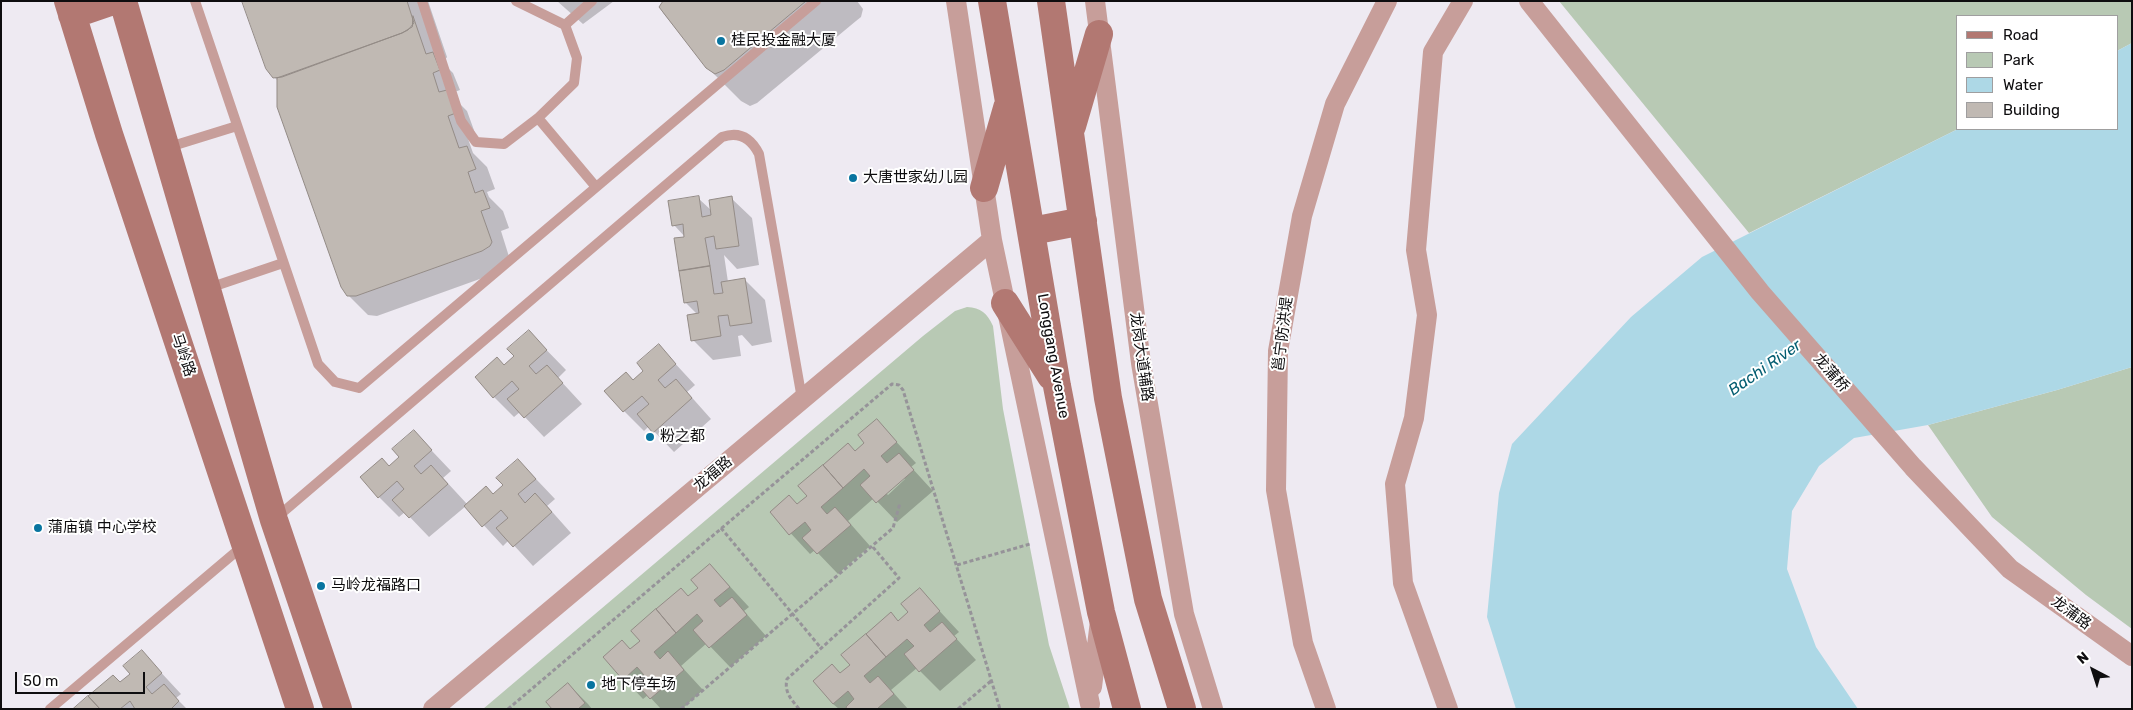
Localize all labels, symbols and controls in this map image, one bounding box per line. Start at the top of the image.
legend [1956,15,2118,130]
text: Road [2003,26,2039,44]
place label: 桂民投金融大厦 [731,32,836,50]
marker: 桂民投金融大厦 [715,35,727,47]
text: Park [2003,51,2034,69]
text: Water [2003,76,2043,94]
text: Building [2003,101,2060,119]
place label: 大唐世家幼儿园 [863,169,968,187]
marker: 大唐世家幼儿园 [847,172,859,184]
street label: Longgang Avenue [1033,292,1073,420]
street label: 邕宁防洪堤 [1269,296,1297,372]
street label: 龙岗大道辅路 [1126,311,1156,403]
street label: 马岭路 [167,331,199,379]
water label: Bachi River [1725,336,1805,400]
street label: 龙蒲桥 [1809,350,1853,396]
place label: 粉之都 [660,428,705,446]
marker: 粉之都 [644,431,656,443]
street label: 龙福路 [690,453,736,495]
place label: 蒲庙镇 中心学校 [48,519,157,537]
marker: 蒲庙镇 中心学校 [32,522,44,534]
place label: 马岭龙福路口 [331,577,421,595]
marker: 马岭龙福路口 [315,580,327,592]
street label: 龙蒲路 [2048,592,2094,634]
north arrow [2068,645,2118,695]
text: N [2074,648,2092,668]
scale bar [18,662,148,694]
text: 50 m [23,672,58,690]
place label: 地下停车场 [601,676,676,694]
marker: 地下停车场 [585,679,597,691]

